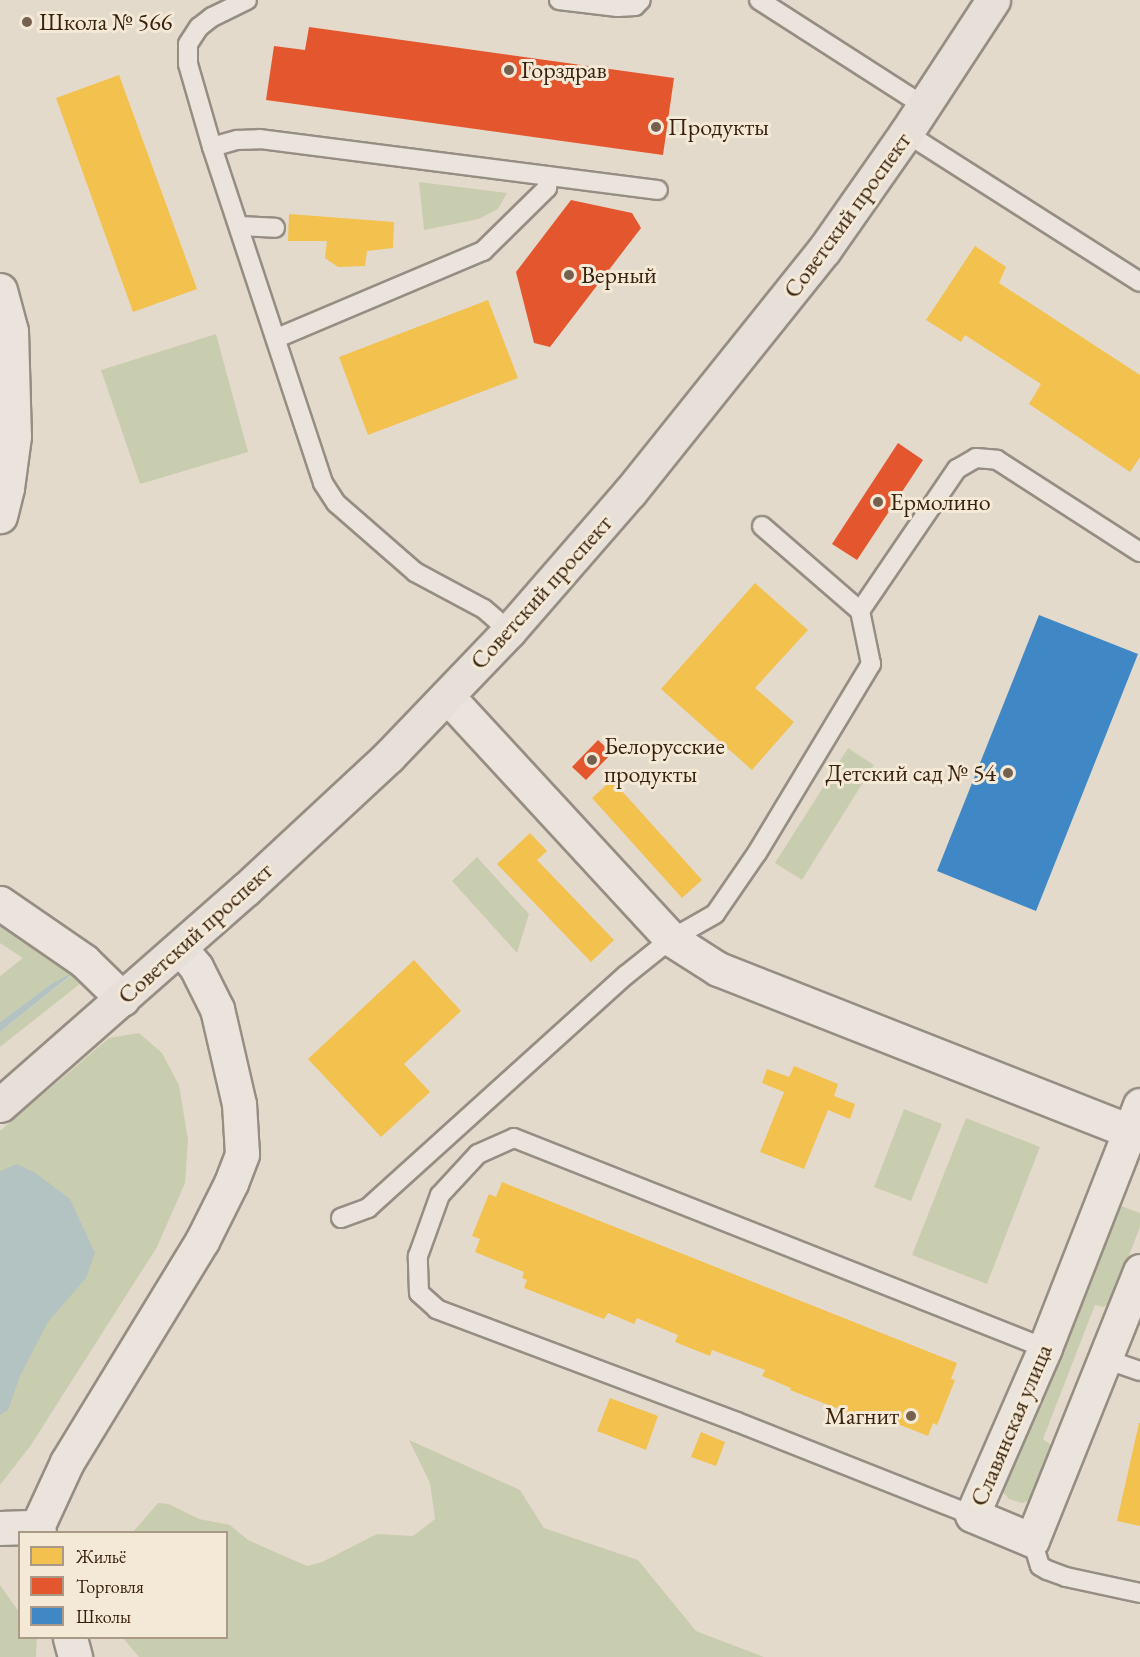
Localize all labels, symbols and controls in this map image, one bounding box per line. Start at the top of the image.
place label: Школа № 566 [39,8,172,36]
marker: Школа № 566 [20,15,34,29]
place label: Горздрав [521,56,607,84]
marker: Горздрав [502,63,516,77]
place label: Продукты [668,113,769,141]
marker: Продукты [649,120,663,134]
street label: Советский проспект [777,126,917,304]
place label: Верный [581,261,657,289]
marker: Верный [562,268,576,282]
place label: Ермолино [890,488,991,516]
marker: Ермолино [871,495,885,509]
street label: Советский проспект [464,509,618,675]
place label: Белорусские продукты [604,732,725,788]
marker: Белорусские продукты [585,753,599,767]
place label: Детский сад № 54 [826,759,996,787]
marker: Детский сад № 54 [1001,766,1015,780]
street label: Советский проспект [112,856,278,1010]
street label: Славянская улица [964,1340,1058,1510]
place label: Магнит [825,1402,899,1430]
marker: Магнит [904,1409,918,1423]
legend [18,1531,228,1639]
text: Жильё [76,1545,126,1568]
text: Торговля [76,1575,144,1598]
text: Школы [76,1605,131,1628]

